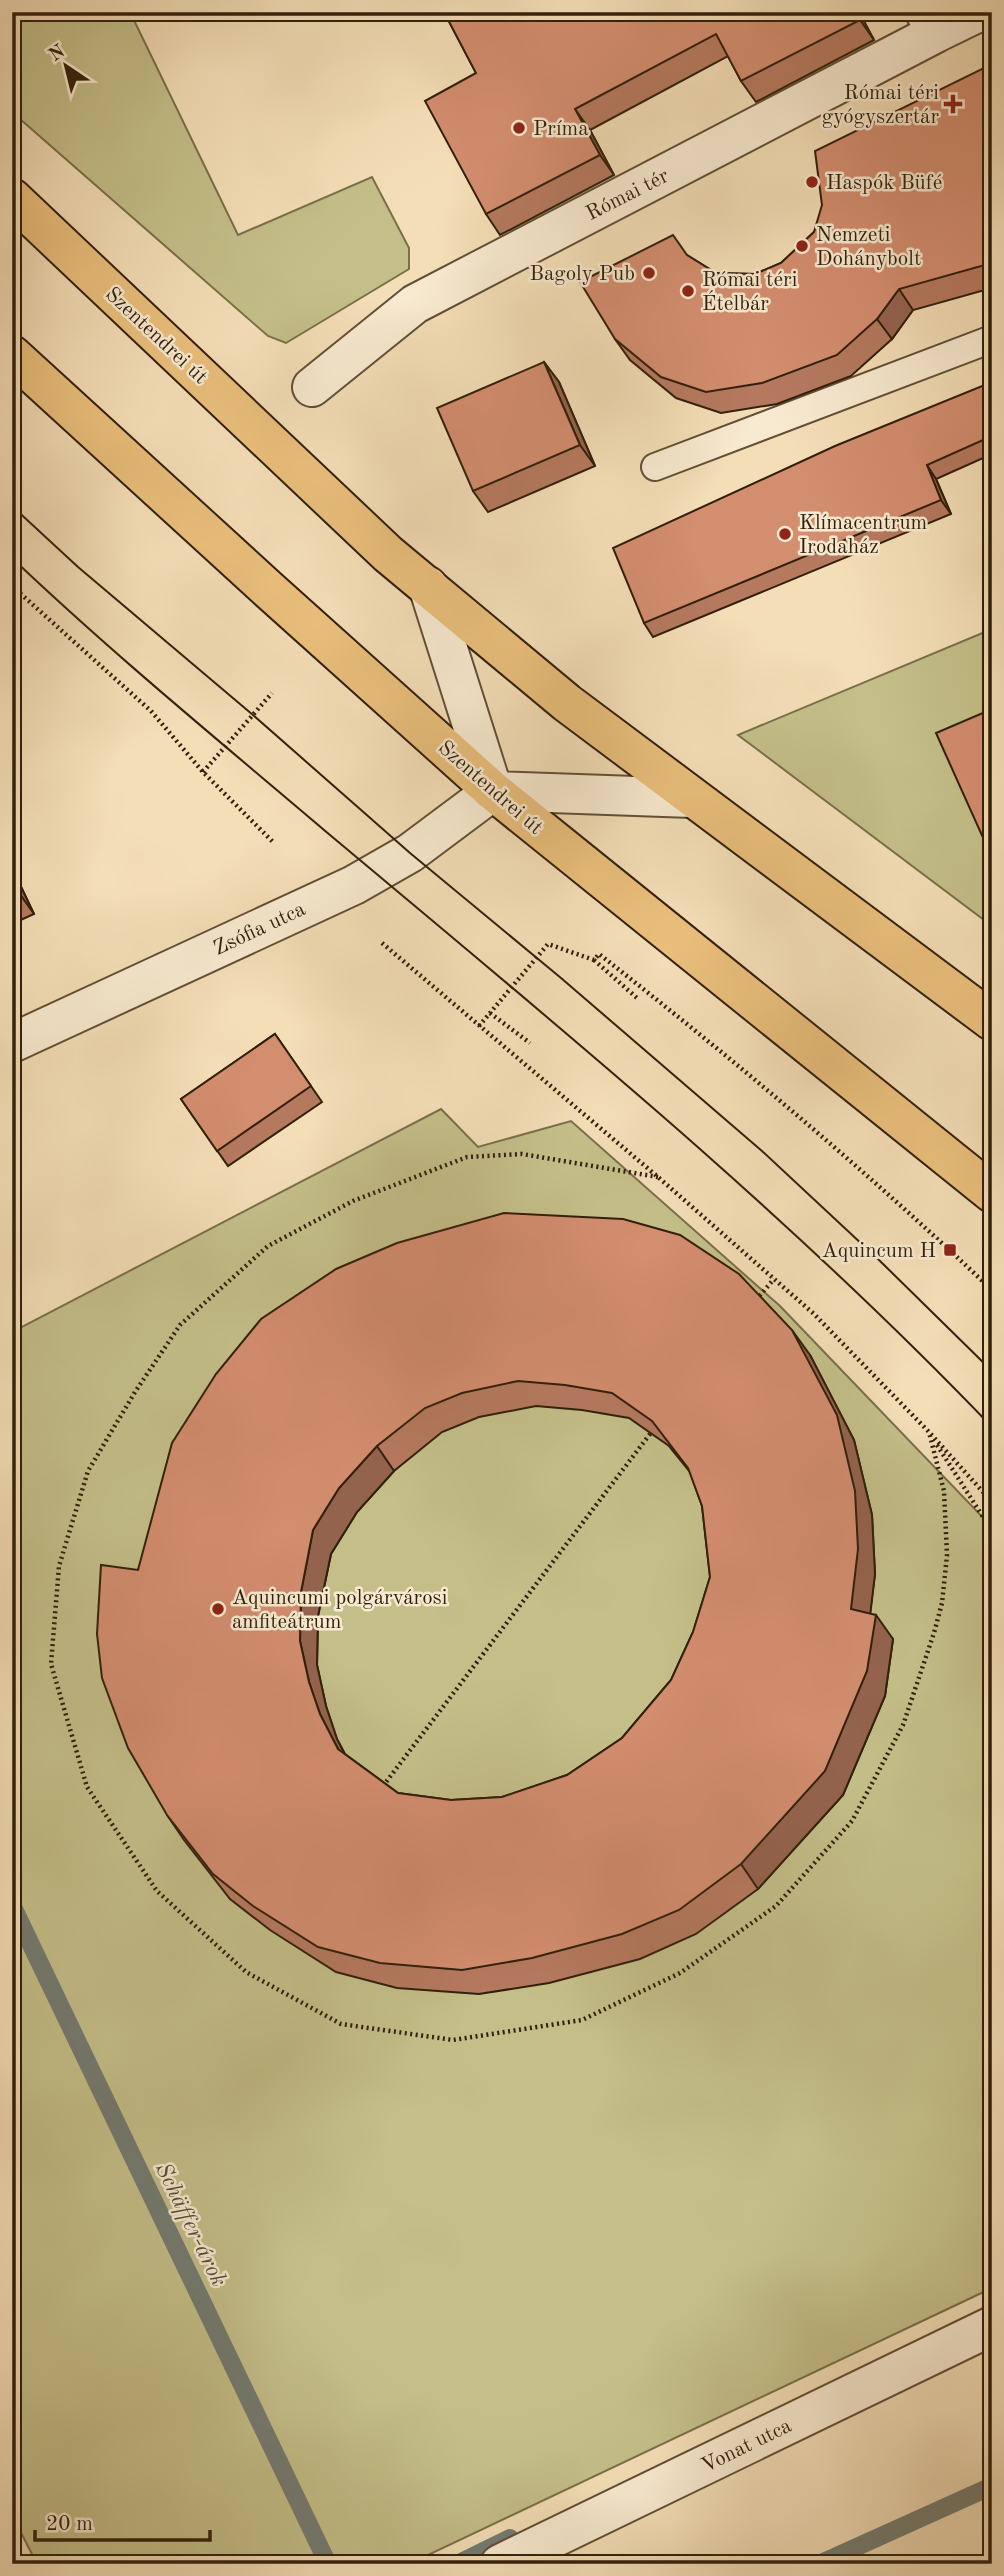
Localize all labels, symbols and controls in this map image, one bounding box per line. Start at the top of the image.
north arrow [32,32,102,102]
text: N [46,42,69,66]
place label: Római téri gyógyszertár [822,83,939,128]
marker: Római téri gyógyszertár [945,96,961,112]
place label: Príma [533,119,589,140]
marker: Príma [511,120,527,136]
street label: Római tér [583,165,673,225]
place label: Haspók Büfé [826,173,942,194]
marker: Haspók Büfé [804,174,820,190]
place label: Nemzeti Dohánybolt [816,225,921,270]
marker: Nemzeti Dohánybolt [794,238,810,254]
place label: Bagoly Pub [529,264,635,285]
marker: Bagoly Pub [641,265,657,281]
place label: Római téri Ételbár [702,270,797,315]
marker: Római téri Ételbár [680,283,696,299]
street label: Szentendrei út [101,284,211,388]
place label: Klímacentrum Irodaház [799,513,927,558]
marker: Klímacentrum Irodaház [777,526,793,542]
street label: Szentendrei út [434,737,546,839]
street label: Zsófia utca [210,899,309,960]
place label: Aquincum H [822,1241,936,1262]
marker: Aquincum H [942,1242,958,1258]
place label: Aquincumi polgárvárosi amfiteátrum [232,1588,447,1633]
marker: Aquincumi polgárvárosi amfiteátrum [210,1601,226,1617]
water label: Schäffer-árok [150,2159,231,2291]
street label: Vonat utca [698,2416,795,2477]
scale bar [35,2499,210,2543]
text: 20 m [46,2514,93,2535]

